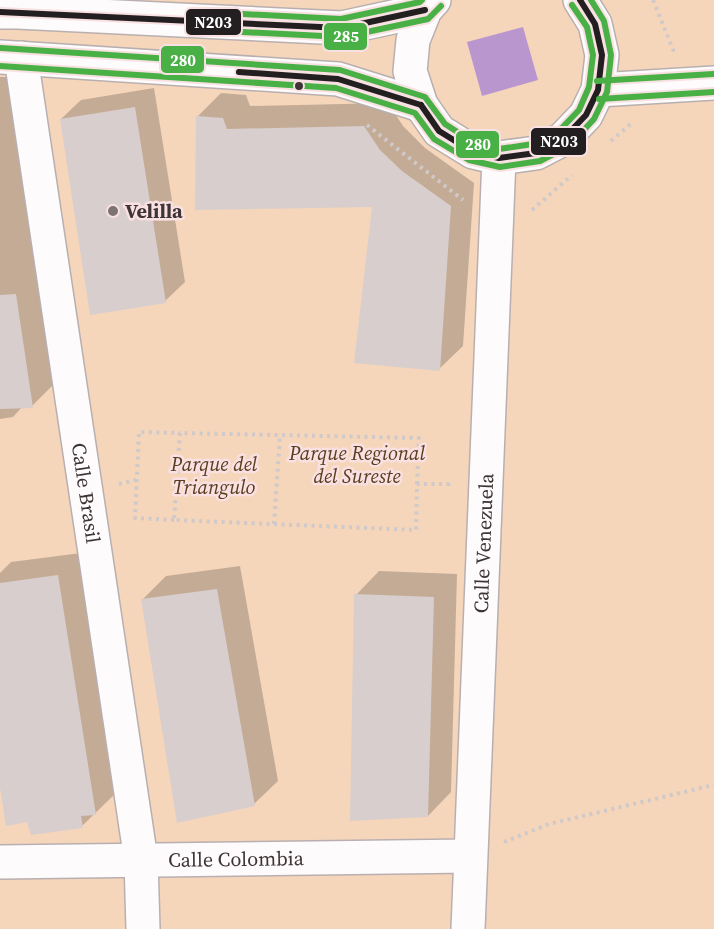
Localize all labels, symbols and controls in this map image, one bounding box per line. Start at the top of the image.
line badge: N203 [185,8,242,36]
text: N203 [194,11,232,33]
line badge: 285 [323,22,368,51]
text: 285 [333,25,359,47]
line badge: 280 [160,45,205,74]
text: 280 [170,49,196,71]
unlabelled marker [293,80,305,92]
line badge: N203 [530,127,587,156]
line badge: 280 [455,130,500,159]
text: N203 [540,130,578,152]
text: 280 [465,133,491,155]
place label: Velilla [125,197,183,225]
marker: Velilla [106,204,120,218]
park label: Parque Regional del Sureste [288,439,425,490]
street label: Calle Brasil [65,441,107,545]
park label: Parque del Triangulo [170,450,258,501]
street label: Calle Venezuela [467,472,500,614]
street label: Calle Colombia [168,844,305,874]

